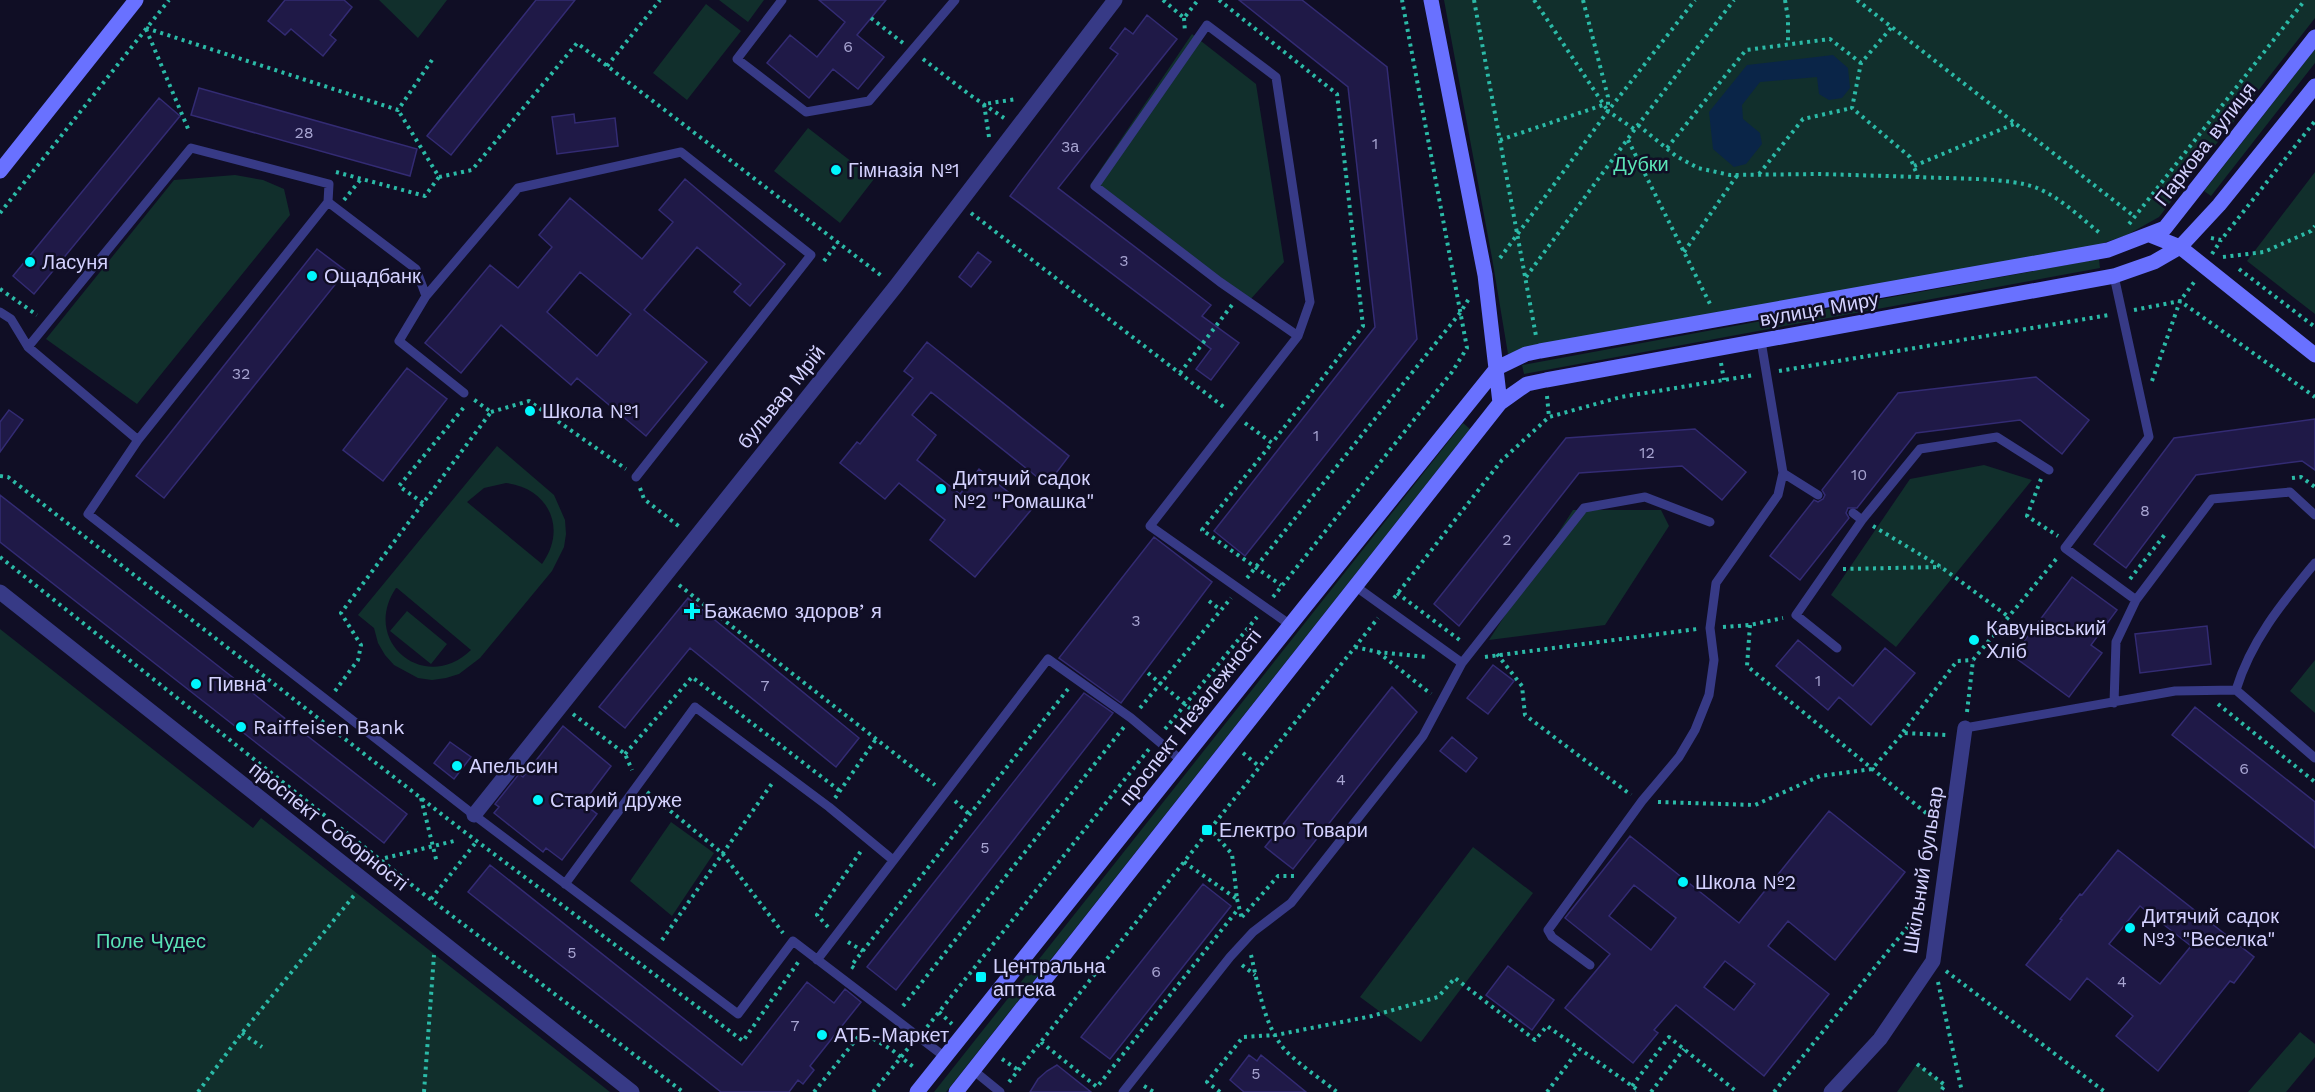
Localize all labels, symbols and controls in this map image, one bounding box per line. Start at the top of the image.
house number: 6 [843,37,853,56]
street label: Паркова вулиця [2149,78,2261,210]
house number: 28 [294,123,314,142]
house number: 1 [1372,134,1378,153]
house number: 3а [1061,137,1079,156]
park label: Дубки [1613,152,1669,176]
place label: Гімназія №1 [848,158,960,182]
marker: Гімназія №1 [829,163,843,177]
place label: Ласуня [42,250,108,274]
house number: 3 [1119,251,1129,270]
marker: Ласуня [23,255,37,269]
place label: Ощадбанк [324,264,421,288]
marker: Ощадбанк [305,269,319,283]
street label: вулиця Миру [1758,287,1880,331]
street label: бульвар Мрій [732,341,830,453]
house number: 32 [232,364,250,383]
place label: Школа №1 [542,399,639,423]
marker: Школа №1 [523,404,537,418]
house number: 1 [1313,426,1319,445]
house number: 12 [1639,443,1655,462]
house number: 10 [1851,465,1867,484]
place label: Дитячий садок №2 "Ромашка" [953,466,1094,513]
marker: Дитячий садок №2 "Ромашка" [934,482,948,496]
house number: 8 [2140,501,2150,520]
house number: 2 [1502,530,1512,549]
place label: Бажаємо здоровʼя [704,599,882,623]
marker: Бажаємо здоровʼя [685,604,699,618]
house number: 3 [1131,611,1141,630]
place label: Кавунівський Хліб [1986,616,2106,663]
street label: проспект Незалежності [1114,624,1266,810]
marker: Кавунівський Хліб [1967,633,1981,647]
house number: 1 [1815,671,1821,690]
place label: Пивна [208,672,267,696]
house number: 7 [761,676,770,695]
marker: Пивна [189,677,203,691]
place label: Raiffeisen Bank [253,715,405,739]
marker: Raiffeisen Bank [234,720,248,734]
place label: Апельсин [469,754,558,778]
street label: проспект Соборності [245,757,413,895]
marker: Апельсин [450,759,464,773]
house number: 6 [2239,759,2249,778]
house number: 4 [1336,770,1346,789]
street label: Шкільний бульвар [1898,785,1948,955]
place label: Старий друже [550,788,682,812]
marker: Старий друже [531,793,545,807]
place label: Електро Товари [1219,818,1368,842]
marker: Електро Товари [1200,823,1214,837]
house number: 5 [980,838,990,857]
place label: Школа №2 [1695,870,1796,894]
marker: Школа №2 [1676,875,1690,889]
place label: Дитячий садок №3 "Веселка" [2142,904,2279,951]
marker: Дитячий садок №3 "Веселка" [2123,921,2137,935]
park label: Поле Чудес [96,929,206,953]
house number: 5 [567,943,577,962]
place label: Центральна аптека [993,954,1107,1001]
house number: 6 [1151,962,1161,981]
marker: Центральна аптека [974,970,988,984]
house number: 4 [2117,972,2127,991]
house number: 7 [791,1016,800,1035]
place label: АТБ-Маркет [834,1023,949,1047]
marker: АТБ-Маркет [815,1028,829,1042]
house number: 5 [1251,1064,1261,1083]

